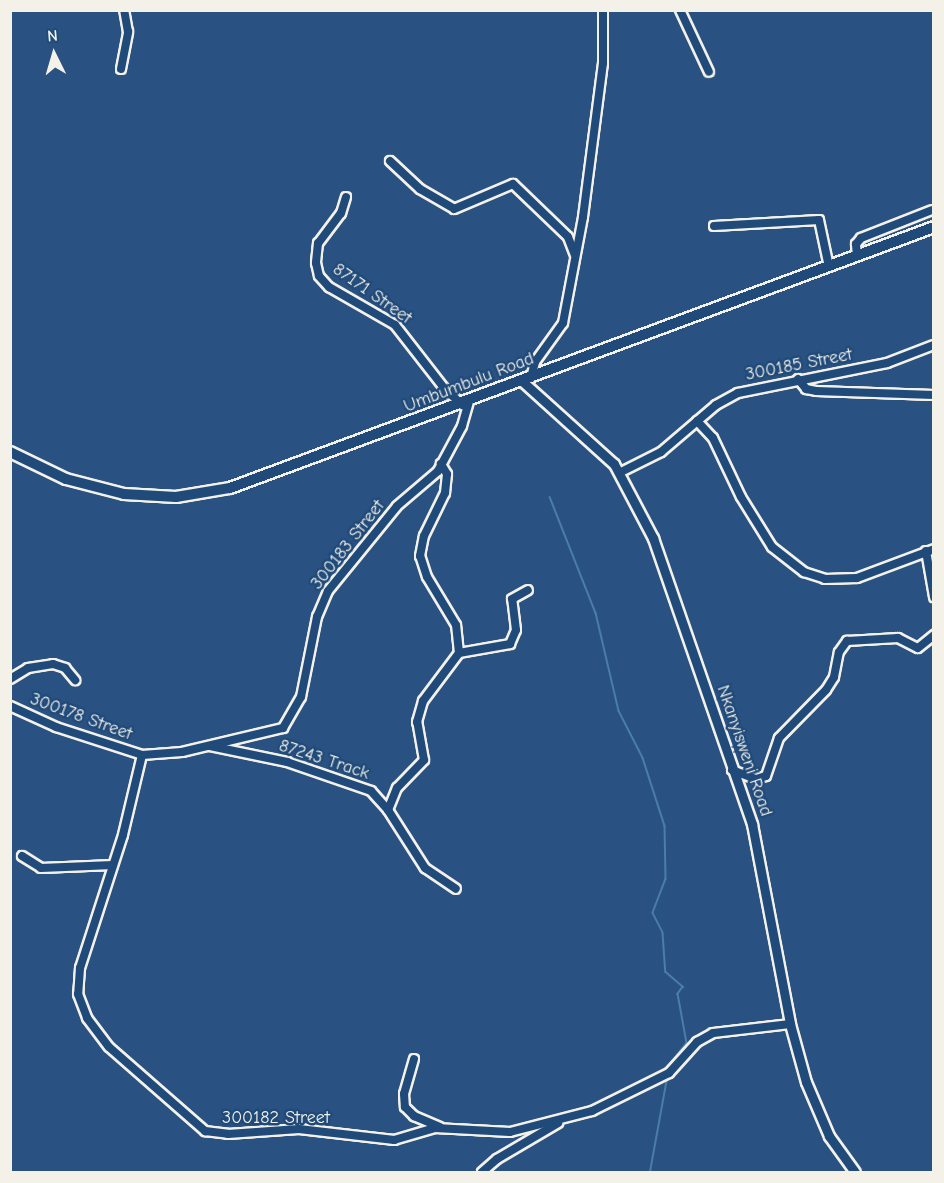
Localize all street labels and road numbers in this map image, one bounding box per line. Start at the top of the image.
street label: 87171 Street [328,259,416,329]
street label: 300185 Street [744,344,854,386]
street label: Umbumbulu Road [401,348,537,418]
street label: 300183 Street [306,496,390,594]
street label: Nkanyisweni Road [711,683,777,819]
street label: 300178 Street [27,689,135,745]
street label: 87243 Track [276,735,372,785]
street label: 300182 Street [222,1107,330,1129]

